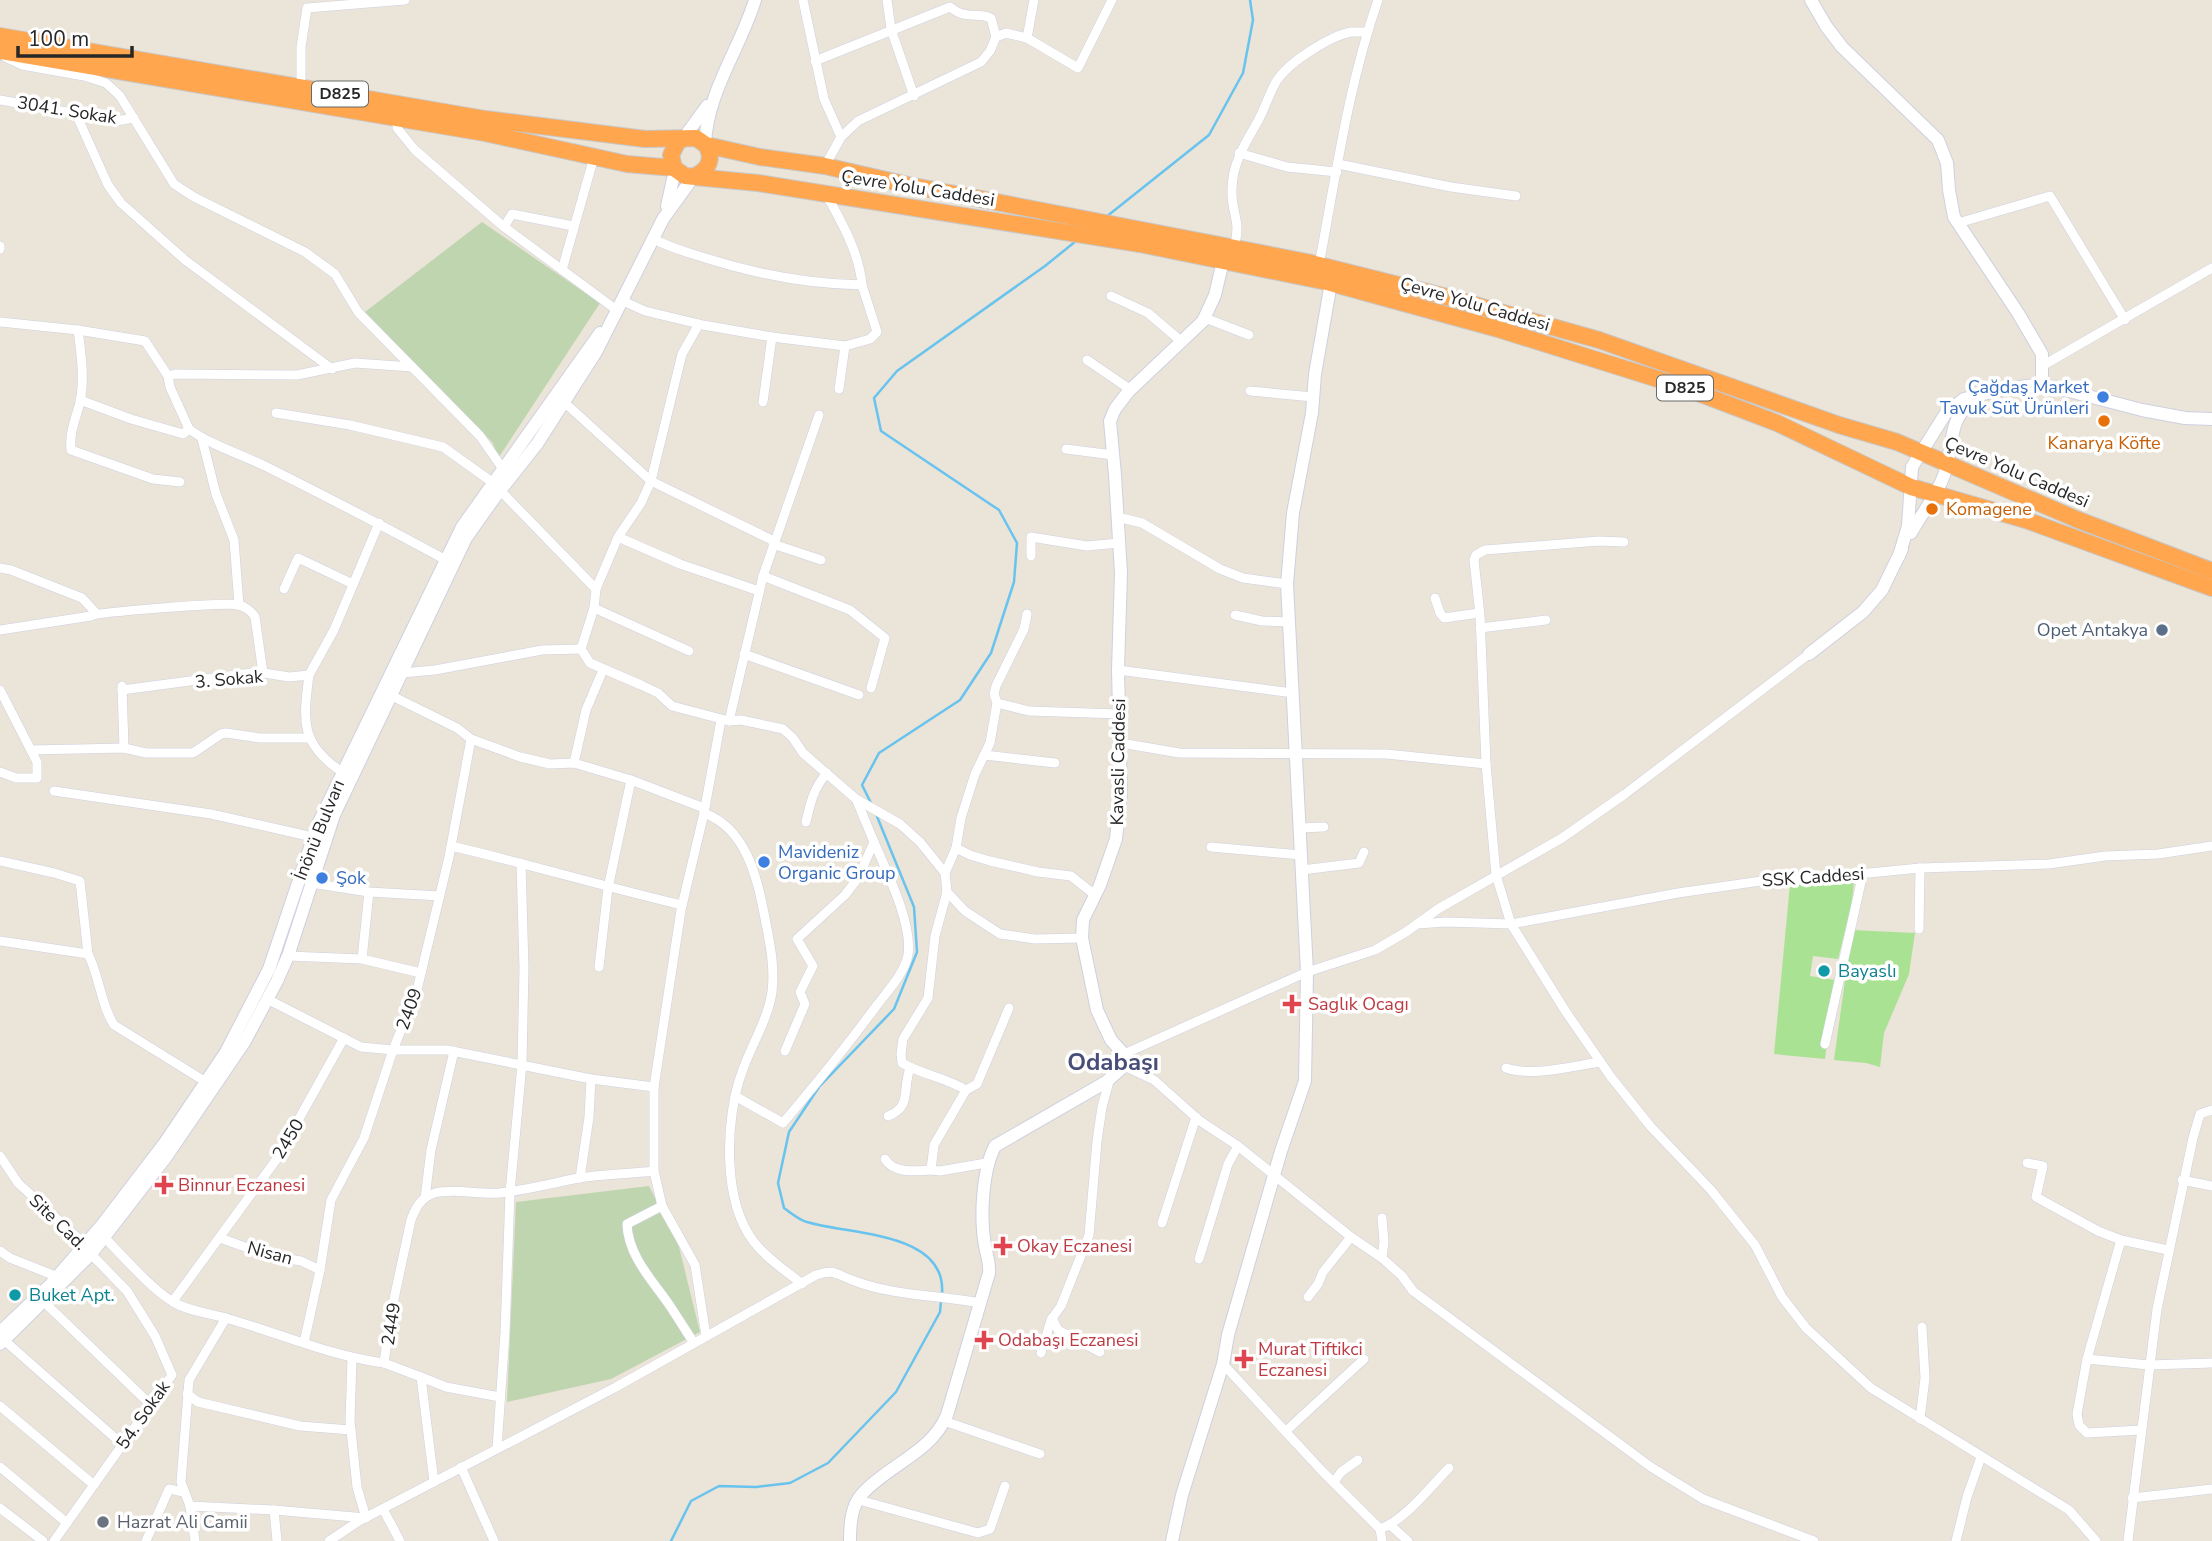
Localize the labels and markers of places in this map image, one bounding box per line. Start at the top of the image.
place label: Çağdaş Market Tavuk Süt Ürünleri [1940,375,2090,420]
marker: Çağdaş Market Tavuk Süt Ürünleri [2095,389,2111,405]
marker: Kanarya Köfte [2096,413,2112,429]
place label: Kanarya Köfte [2047,431,2161,455]
place label: Komagene [1946,497,2032,521]
marker: Komagene [1924,501,1940,517]
place label: Opet Antakya [2037,618,2148,642]
marker: Opet Antakya [2154,622,2170,638]
place label: Mavideniz Organic Group [778,840,896,885]
marker: Mavideniz Organic Group [756,854,772,870]
place label: Şok [336,866,367,890]
marker: Şok [314,870,330,886]
place label: Bayaslı [1838,959,1896,983]
marker: Bayaslı [1816,963,1832,979]
place label: Saglık Ocagı [1308,992,1409,1016]
marker: Saglık Ocagı [1282,994,1302,1014]
place label: Binnur Eczanesi [178,1173,305,1197]
marker: Binnur Eczanesi [156,1177,172,1193]
place label: Okay Eczanesi [1017,1234,1132,1258]
marker: Okay Eczanesi [995,1238,1011,1254]
place label: Buket Apt. [29,1283,115,1307]
marker: Buket Apt. [7,1287,23,1303]
place label: Odabaşı Eczanesi [998,1328,1139,1352]
marker: Odabaşı Eczanesi [976,1332,992,1348]
place label: Murat Tiftikci Eczanesi [1258,1337,1363,1382]
marker: Murat Tiftikci Eczanesi [1236,1351,1252,1367]
place label: Hazrat Ali Camii [117,1510,248,1534]
marker: Hazrat Ali Camii [95,1514,111,1530]

